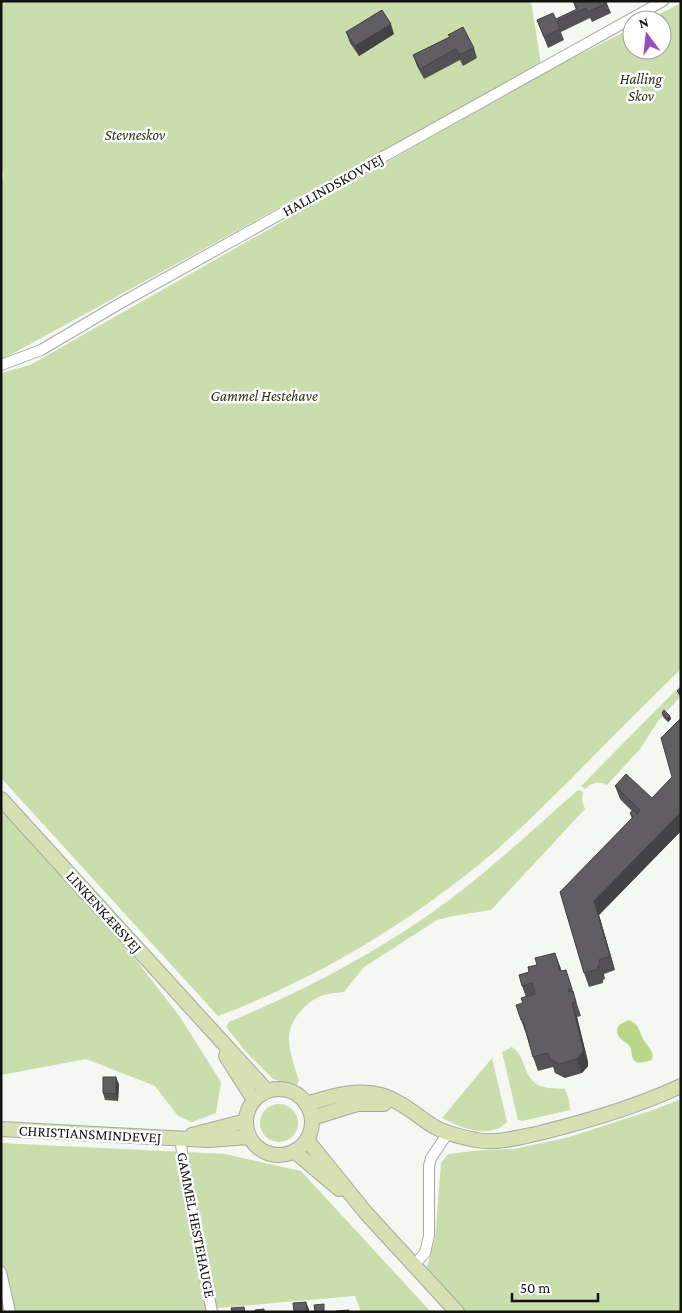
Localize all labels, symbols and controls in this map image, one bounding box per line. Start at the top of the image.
north arrow [622,10,672,60]
text: N [637,13,651,31]
park label: Halling Skov [620,71,663,104]
park label: Stevneskov [105,127,165,143]
street label: HALLINDSKOVVEJ [280,151,387,220]
park label: Gammel Hestehave [210,388,318,404]
street label: LINKENKÆRSVEJ [62,868,145,957]
street label: CHRISTIANSMINDEVEJ [18,1122,162,1147]
street label: GAMMEL HESTEHAUGE [174,1151,218,1299]
scale bar [512,1270,598,1302]
text: 50 m [520,1280,550,1296]

